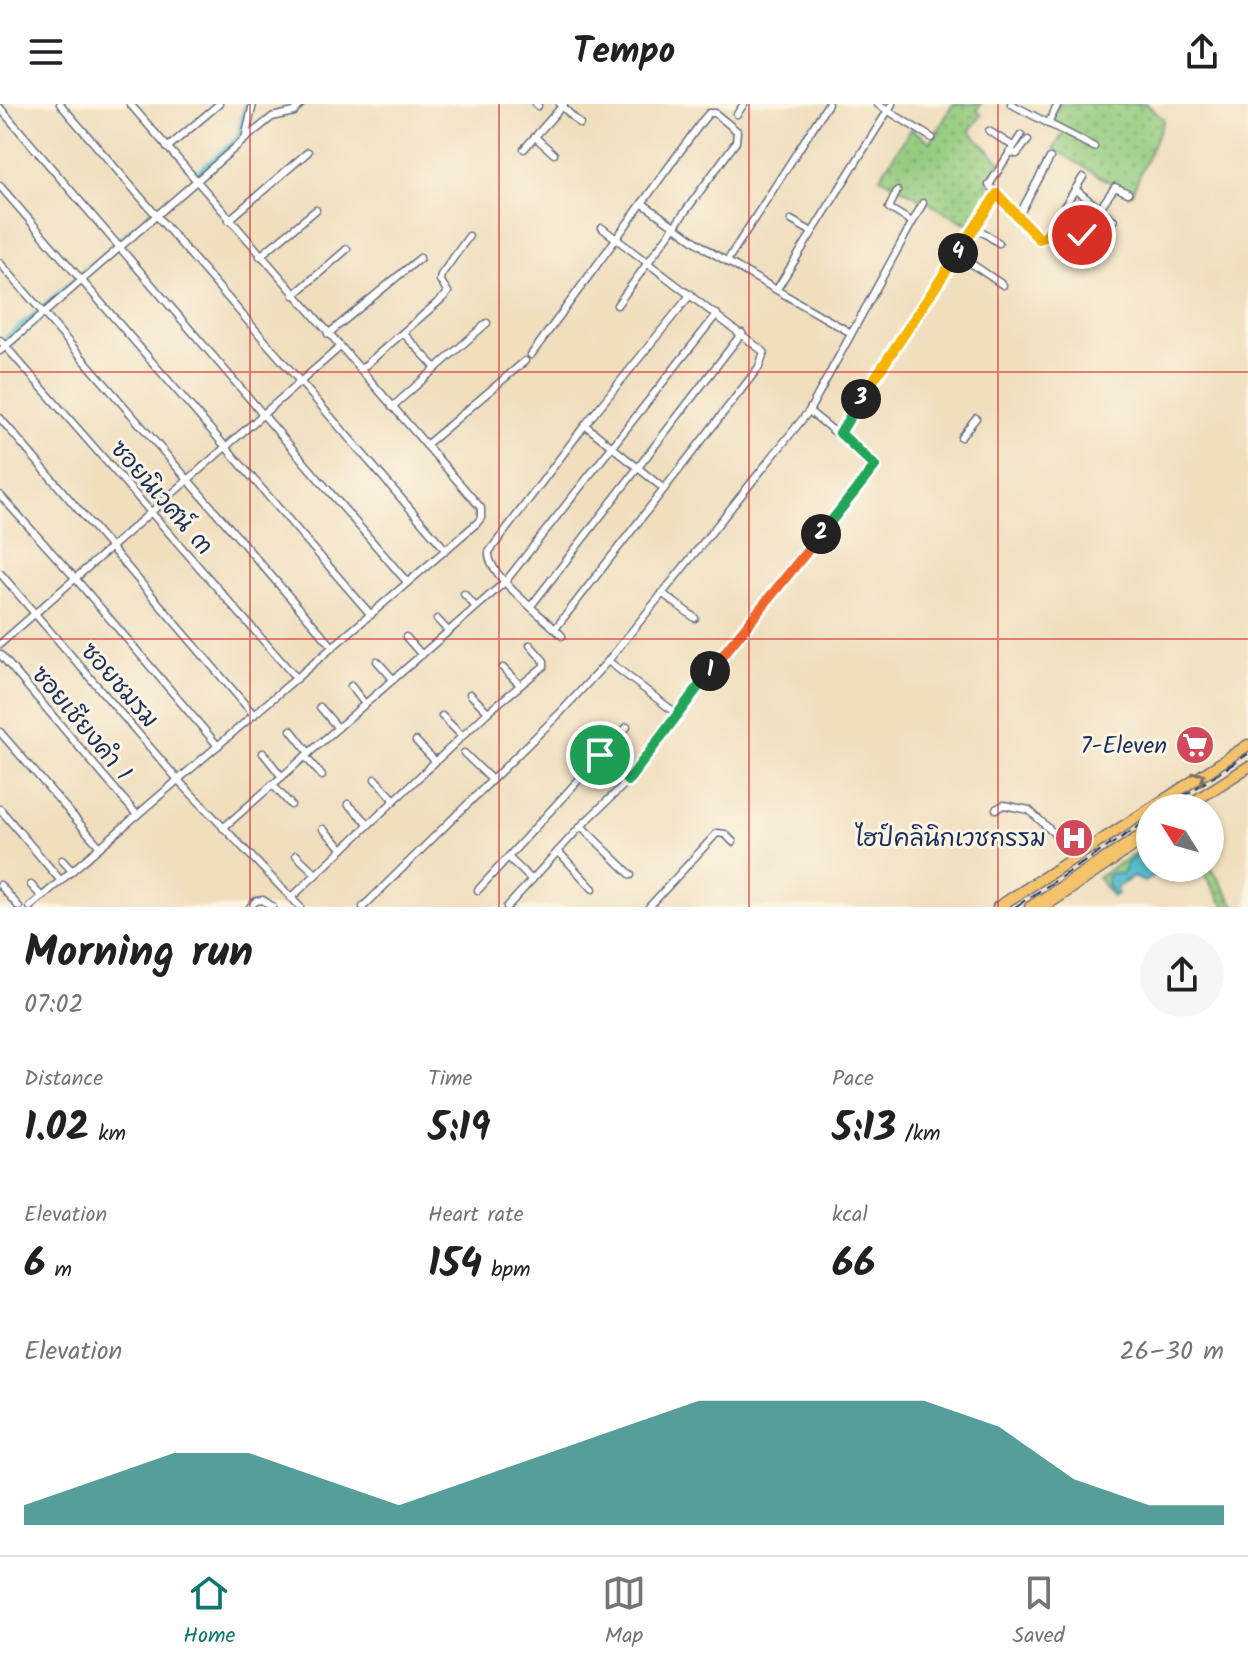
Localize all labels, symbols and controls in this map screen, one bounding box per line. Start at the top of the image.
text: Tempo [573,24,675,81]
icon: menu [24,30,68,74]
icon: share [1180,30,1224,74]
pin [1048,201,1116,269]
icon: check [1060,213,1104,257]
pin: 4 [938,233,978,273]
text: 4 [952,235,964,270]
pin: 3 [841,379,881,419]
text: 3 [855,381,867,416]
street label: ซอยนิเวศน์ ๓ [100,432,222,564]
pin: 2 [801,514,841,554]
text: 2 [815,516,827,551]
street label: ซอยชมรม [70,634,167,738]
pin: 1 [690,651,730,691]
text: 1 [707,653,713,688]
street label: ซอยเชียงคำ 1 [21,658,141,790]
pin [566,721,634,789]
supermarket icon: 7-Eleven [1174,724,1216,766]
place label: 7-Eleven [1080,727,1167,766]
icon: arrive [578,733,622,777]
one-way arrow [1191,771,1206,786]
north arrow [1136,794,1224,882]
map controls [1136,794,1224,882]
hospital icon: ไฮป์คลินิกเวชกรรม [1053,817,1095,859]
place label: ไฮป์คลินิกเวชกรรม [854,820,1046,859]
text: Morning run [24,919,253,989]
button: share [1140,933,1224,1017]
text: 07:02 [24,984,84,1026]
text: Distance [24,1062,103,1097]
text: Time [428,1062,472,1097]
text: Pace [832,1062,874,1097]
text: 1.02 [24,1097,89,1161]
text: 5:19 [428,1097,490,1161]
text: 5:13 [832,1097,896,1161]
text: km [89,1117,126,1152]
text: /km [896,1117,941,1152]
text: Elevation [24,1198,107,1233]
text: Heart rate [428,1198,524,1233]
text: kcal [832,1198,868,1233]
text: 6 [24,1233,46,1297]
text: 154 [428,1233,482,1297]
text: 66 [832,1233,875,1297]
text: m [46,1253,72,1288]
text: bpm [482,1253,531,1288]
text: Elevation [24,1331,122,1373]
text: 26–30 m [1120,1331,1224,1373]
tab: Home [183,1571,235,1654]
tab: Map [602,1571,646,1654]
tab: Saved [1013,1571,1065,1654]

